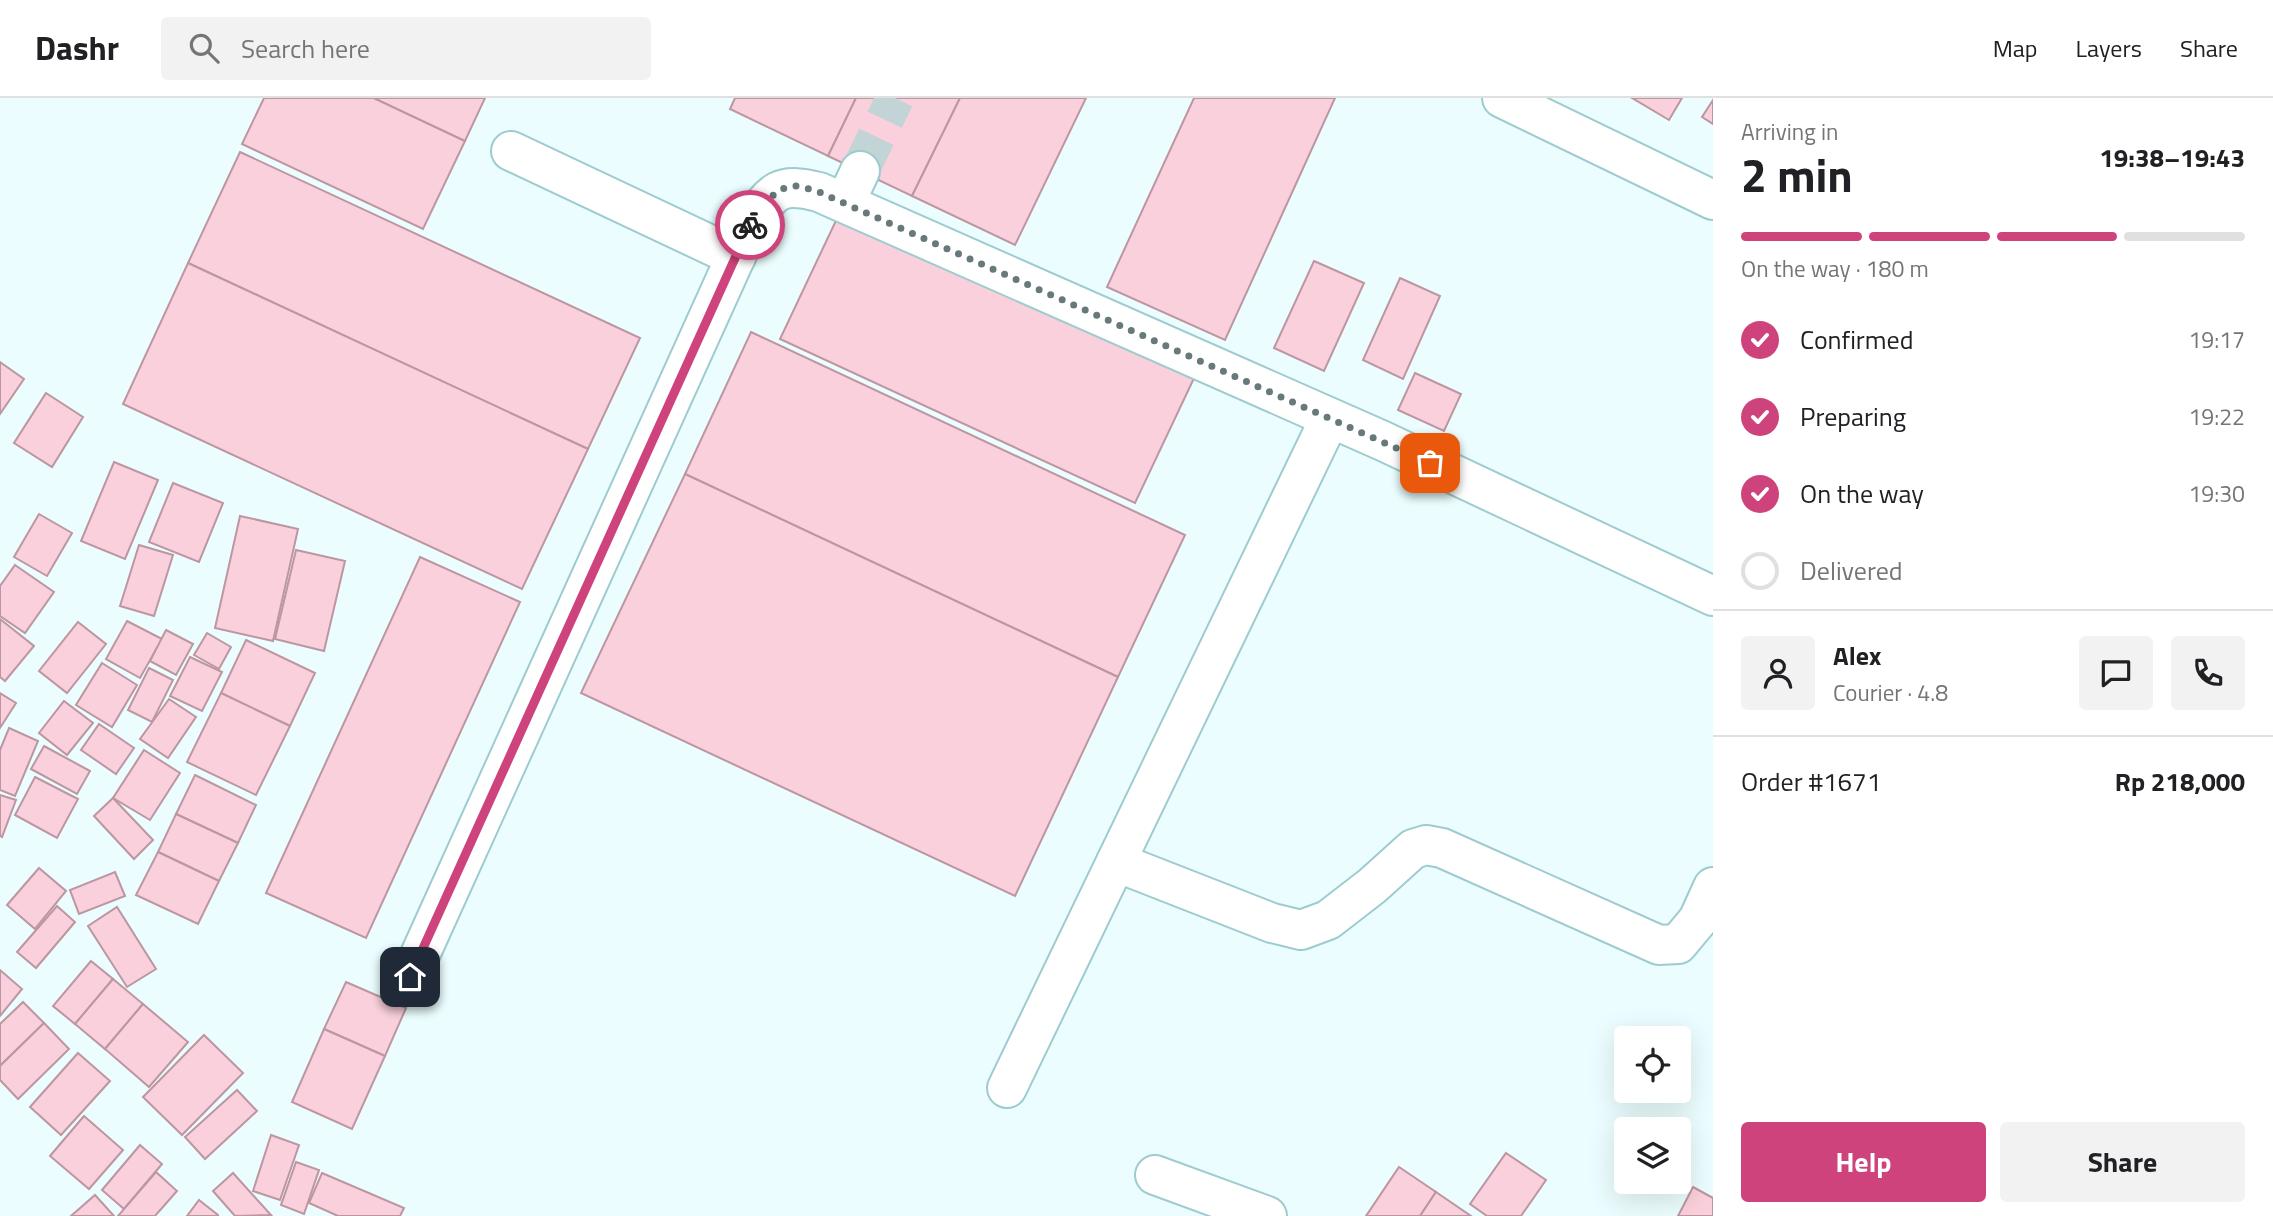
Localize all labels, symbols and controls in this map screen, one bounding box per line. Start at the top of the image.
search box [161,17,651,80]
text: Dashr [35,23,119,73]
icon: search [185,29,223,67]
text: Search here [241,29,370,68]
text: Map [1993,30,2038,66]
text: Layers [2076,30,2142,66]
text: Share [2180,30,2238,66]
text: Arriving in [1741,114,1838,149]
text: 19:38–19:43 [2099,138,2245,177]
text: 2 min [1741,140,1853,210]
courier [715,190,785,260]
icon: bike [731,206,769,244]
text: On the way · 180 m [1741,251,1929,286]
text: Confirmed [1800,320,1914,359]
icon: check [1741,321,1779,359]
text: 19:17 [2188,322,2245,357]
text: Preparing [1800,397,1906,436]
icon: check [1741,398,1779,436]
text: 19:22 [2188,399,2245,434]
pin [1400,433,1460,493]
icon: bag [1411,444,1449,482]
text: On the way [1800,474,1924,513]
icon: check [1741,475,1779,513]
text: 19:30 [2188,476,2245,511]
text: Delivered [1800,551,1903,590]
button: person [1741,636,1815,710]
text: Alex [1833,636,1881,675]
button: chat [2079,636,2153,710]
button: phone [2171,636,2245,710]
text: Courier · 4.8 [1833,675,1948,710]
text: Order #1671 [1741,762,1881,801]
text: Rp 218,000 [2115,762,2245,801]
pin [380,947,440,1007]
icon: home [391,958,429,996]
map controls [1614,1026,1691,1194]
button: locate [1614,1026,1691,1103]
button: layers [1614,1117,1691,1194]
button: Help [1741,1122,1986,1202]
button: Share [2000,1122,2245,1202]

